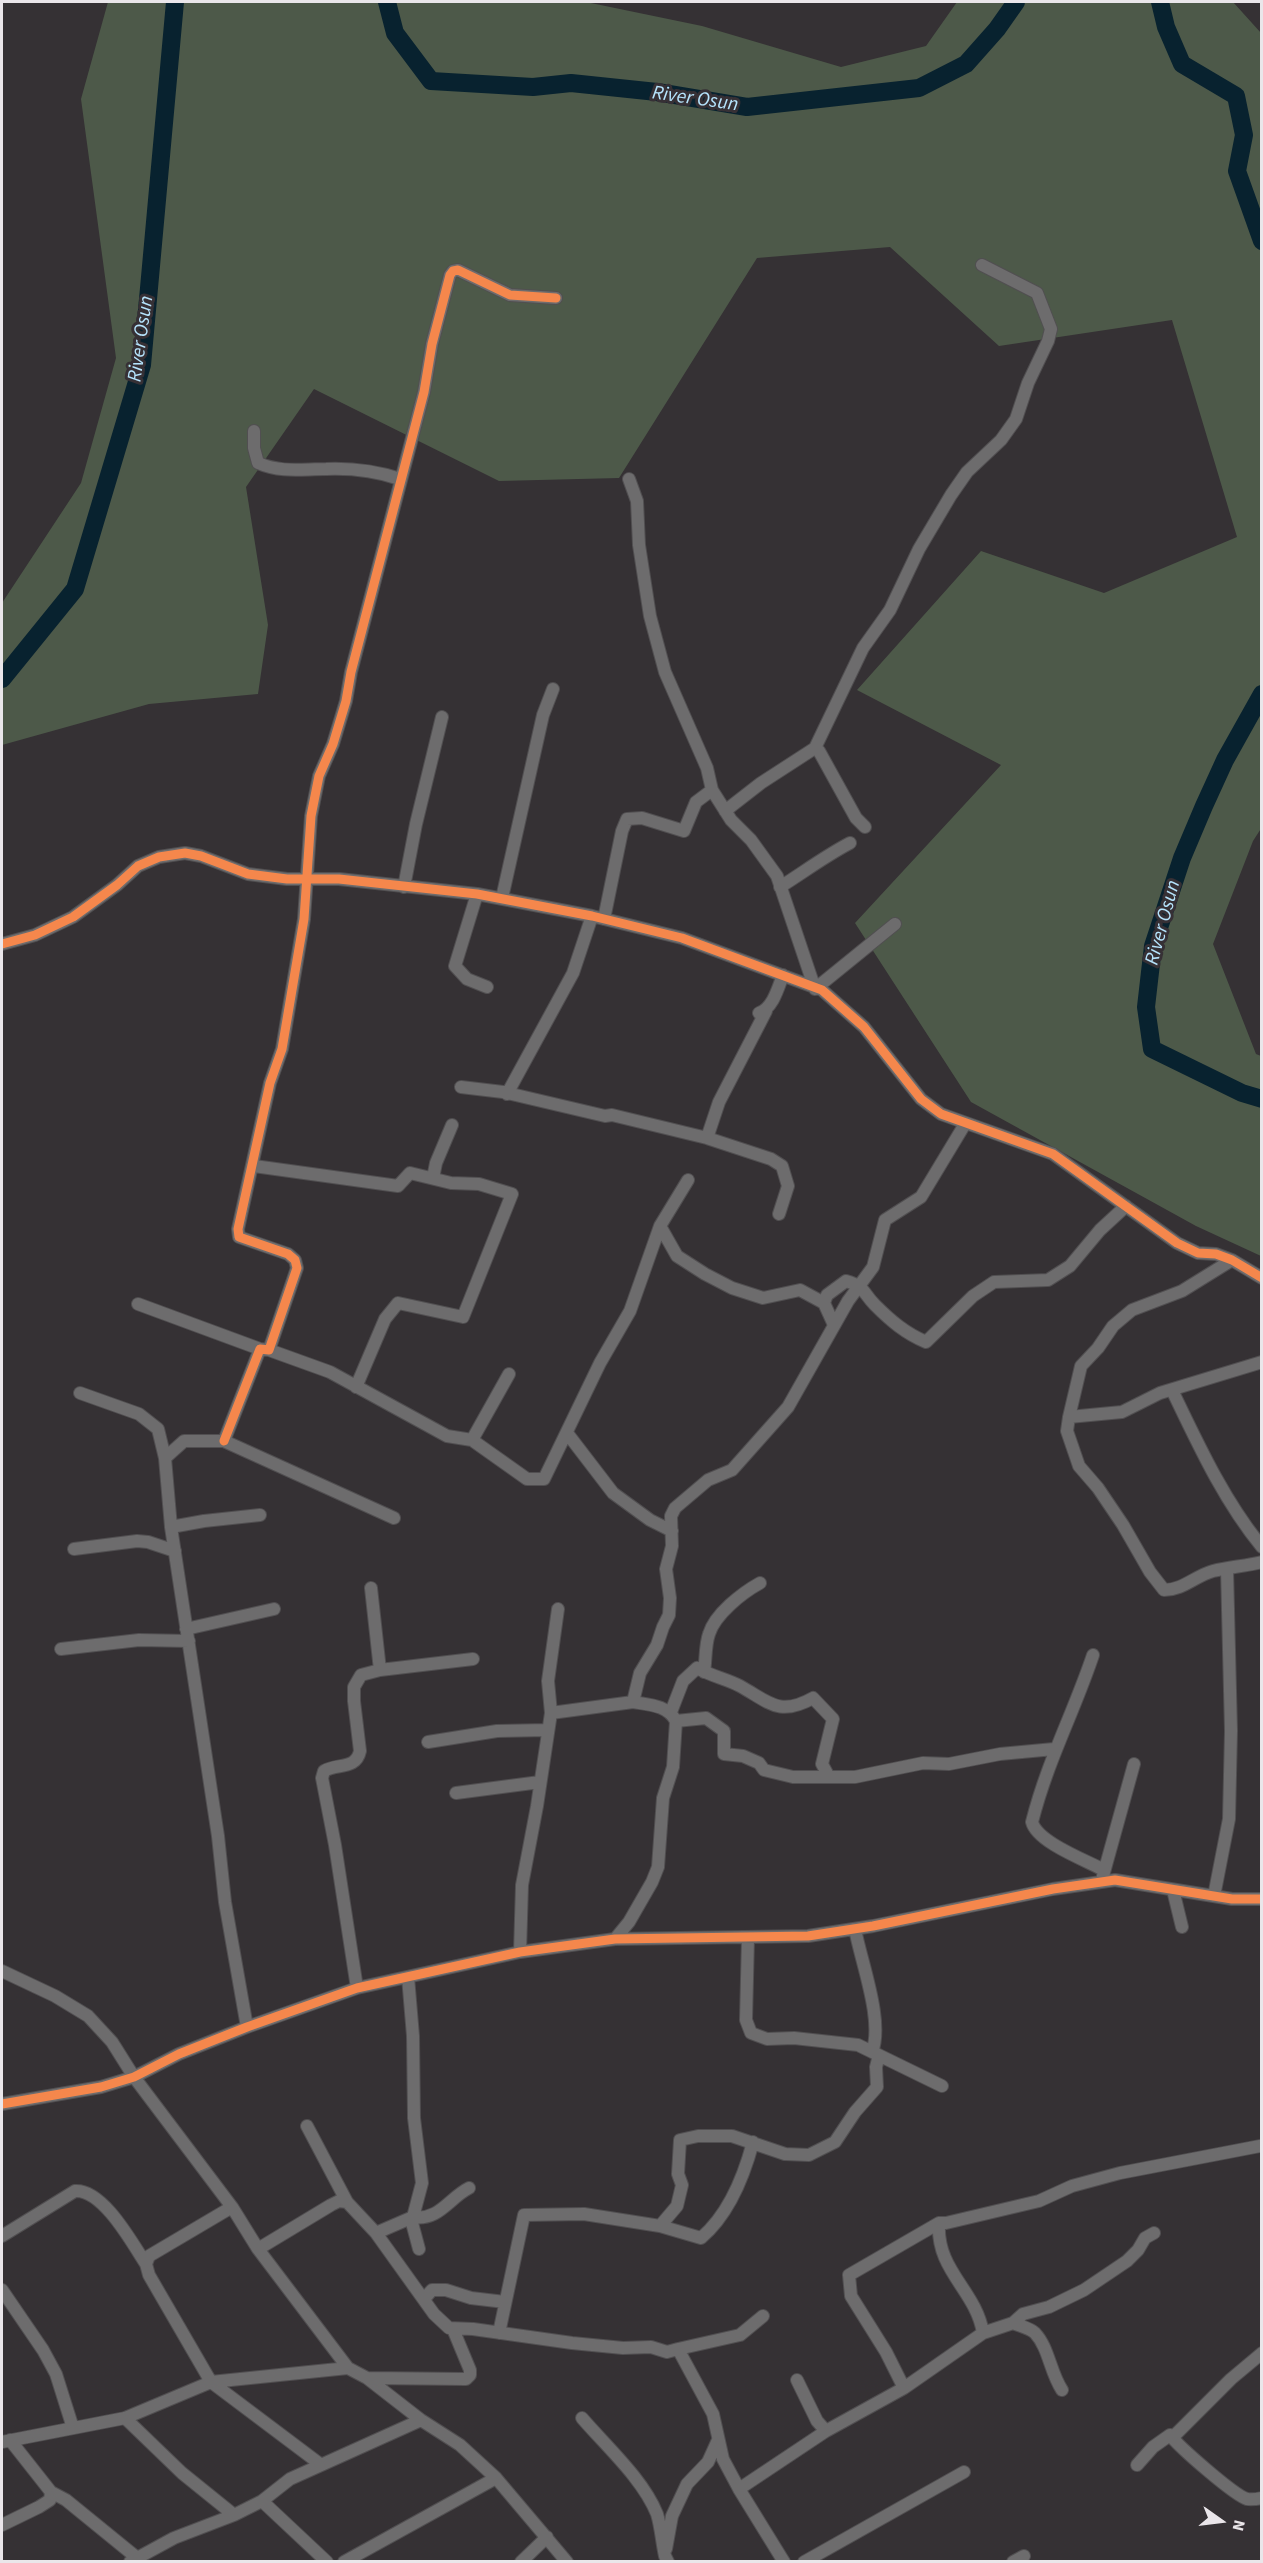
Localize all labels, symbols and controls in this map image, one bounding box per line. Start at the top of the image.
water label: River Osun [650,82,740,118]
water label: River Osun [124,294,160,384]
water label: River Osun [1141,878,1187,968]
north arrow [1191,2491,1251,2551]
text: N [1227,2518,1250,2533]

